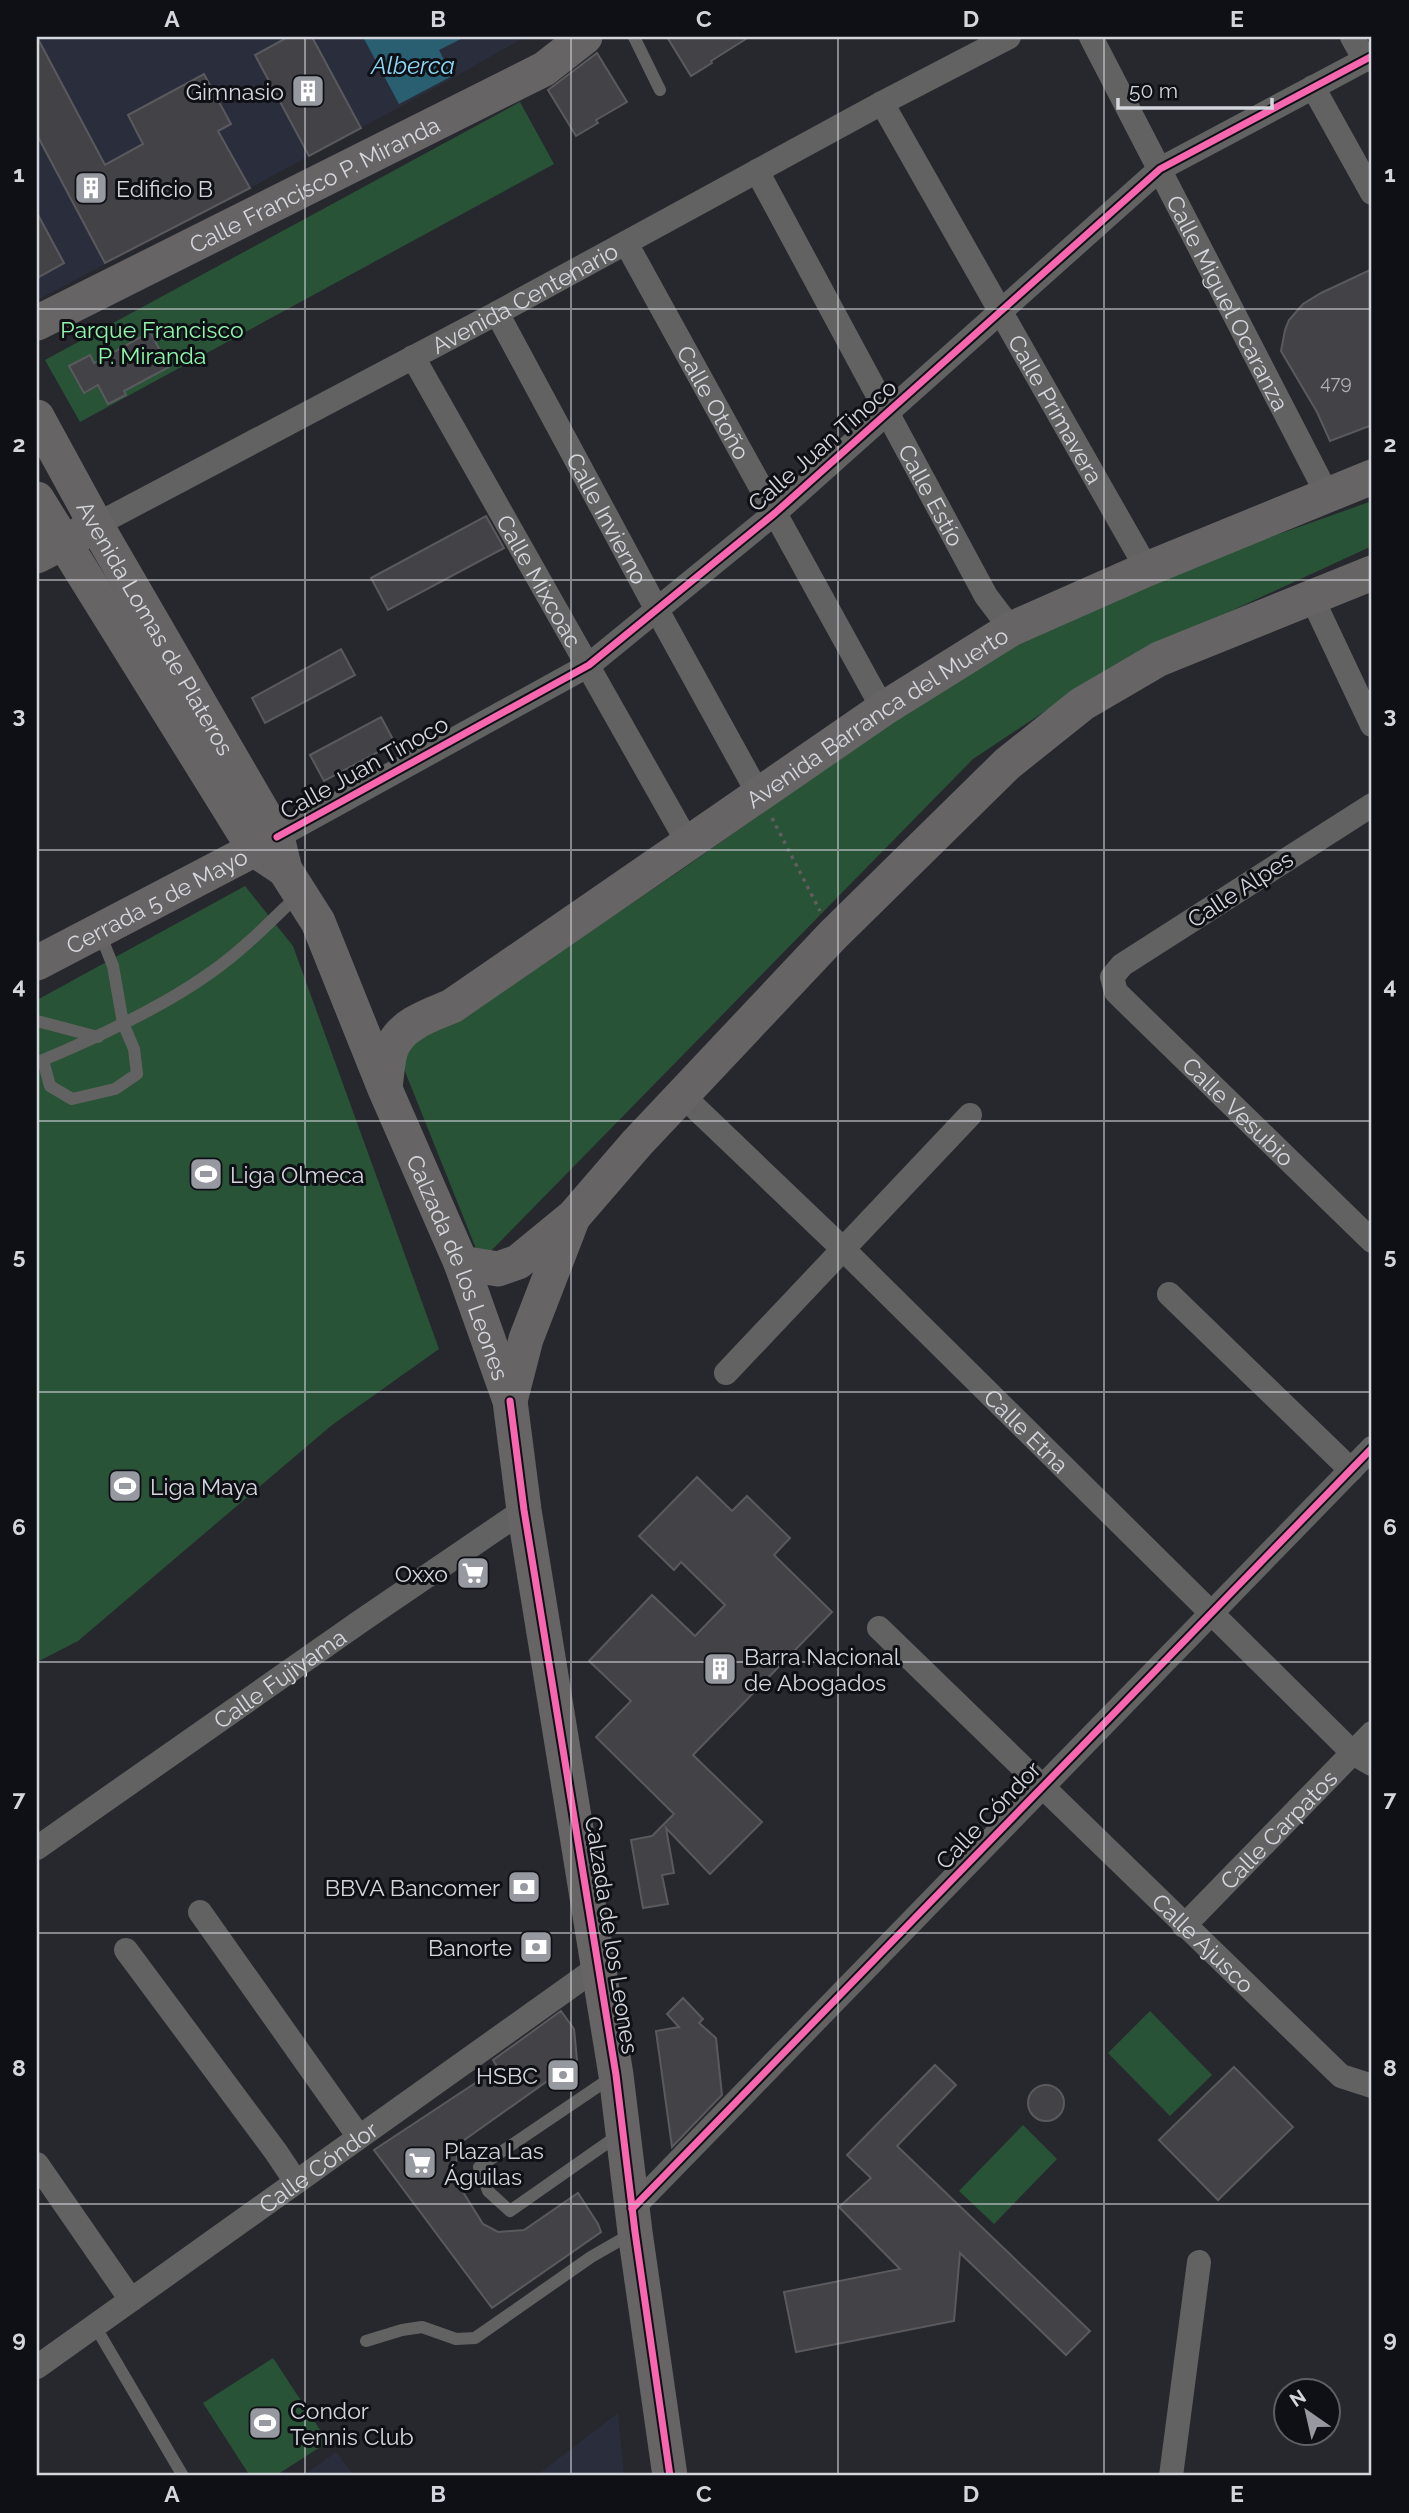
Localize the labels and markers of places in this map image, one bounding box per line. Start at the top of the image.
building icon: Gimnasio [289,72,327,110]
place label: Gimnasio [186,78,284,105]
building icon: Edificio B [72,169,110,207]
place label: Edificio B [116,175,213,202]
sports icon: Liga Olmeca [187,1155,225,1193]
place label: Liga Olmeca [230,1161,364,1188]
sports icon: Liga Maya [106,1467,144,1505]
place label: Liga Maya [150,1473,258,1500]
supermarket icon: Oxxo [454,1554,492,1592]
place label: Oxxo [395,1560,448,1587]
place label: Barra Nacional de Abogados [744,1643,901,1696]
building icon: Barra Nacional de Abogados [701,1650,739,1688]
bank icon: BBVA Bancomer [505,1868,543,1906]
place label: BBVA Bancomer [325,1874,500,1901]
bank icon: Banorte [517,1928,555,1966]
place label: Banorte [428,1934,512,1961]
bank icon: HSBC [544,2056,582,2094]
place label: HSBC [476,2062,538,2089]
place label: Plaza Las Águilas [444,2137,544,2190]
supermarket icon: Plaza Las Águilas [401,2144,439,2182]
place label: Condor Tennis Club [290,2397,414,2450]
sports icon: Condor Tennis Club [246,2404,284,2442]

